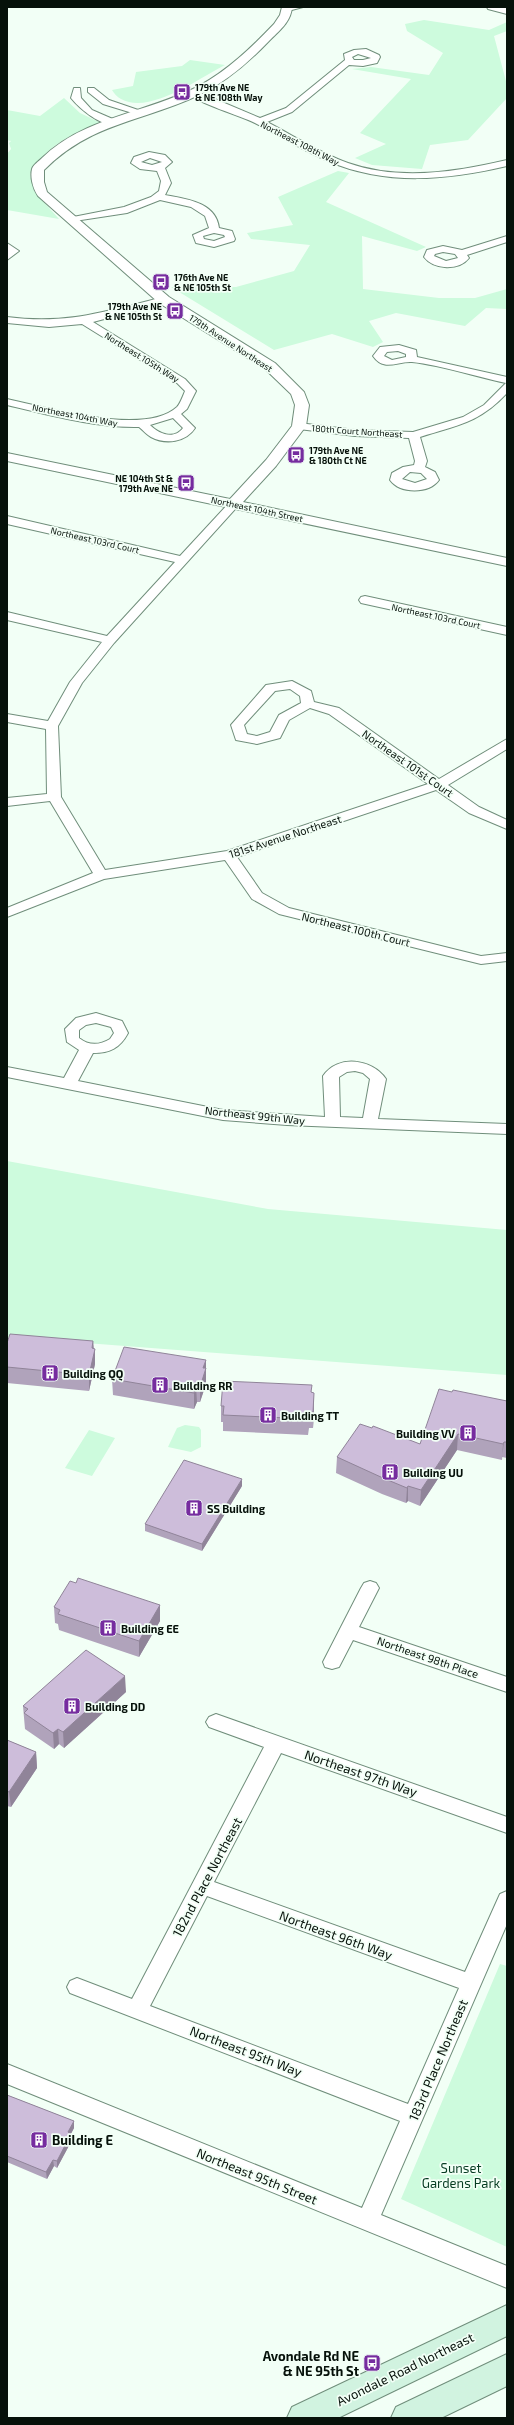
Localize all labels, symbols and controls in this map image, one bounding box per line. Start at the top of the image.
bus stop icon: 179th Ave NE & NE 108th Way [172,82,192,102]
place label: 179th Ave NE & NE 108th Way [195,82,263,104]
street label: Northeast 108th Way [259,118,341,168]
bus stop icon: 176th Ave NE & NE 105th St [151,272,171,292]
place label: 176th Ave NE & NE 105th St [174,272,231,293]
place label: 179th Ave NE & NE 105th St [105,301,162,322]
bus stop icon: 179th Ave NE & NE 105th St [165,301,185,321]
street label: 179th Avenue Northeast [187,312,275,374]
street label: Northeast 105th Way [103,330,182,385]
street label: Northeast 104th Way [31,401,119,429]
street label: 180th Court Northeast [311,422,403,440]
bus stop icon: 179th Ave NE & 180th Ct NE [286,445,306,465]
place label: 179th Ave NE & 180th Ct NE [309,445,367,466]
place label: NE 104th St & 179th Ave NE [115,473,173,494]
bus stop icon: NE 104th St & 179th Ave NE [176,473,196,493]
street label: Northeast 104th Street [210,494,305,524]
street label: Northeast 103rd Court [50,524,141,556]
street label: Northeast 103rd Court [391,601,482,631]
street label: Northeast 101st Court [360,727,456,799]
street label: 181st Avenue Northeast [227,812,343,860]
street label: Northeast 100th Court [300,909,412,949]
street label: Northeast 99th Way [204,1103,306,1127]
building icon: Building QQ [40,1363,60,1383]
place label: Building QQ [63,1367,124,1381]
building icon: Building RR [150,1375,170,1395]
place label: Building RR [173,1379,232,1392]
building icon: Building TT [258,1405,278,1425]
place label: Building TT [281,1409,340,1422]
building icon: Building VV [458,1423,478,1443]
place label: Building VV [396,1427,455,1440]
building icon: Building UU [380,1462,400,1482]
place label: Building UU [403,1466,463,1479]
building icon: SS Building [184,1498,204,1518]
place label: SS Building [207,1502,266,1515]
building icon: Building EE [98,1618,118,1638]
place label: Building EE [121,1622,179,1635]
street label: Northeast 98th Place [376,1634,480,1680]
building icon: Building DD [62,1696,82,1716]
place label: Building DD [85,1700,145,1713]
street label: Northeast 97th Way [302,1746,420,1800]
street label: 182nd Place Northeast [169,1814,245,1939]
street label: Northeast 96th Way [277,1907,395,1963]
street label: 183rd Place Northeast [405,1997,471,2123]
street label: Northeast 95th Way [188,2022,304,2080]
building icon: Building E [29,2130,49,2150]
place label: Building E [52,2132,113,2148]
street label: Northeast 95th Street [194,2144,320,2208]
park label: Sunset Gardens Park [422,2160,501,2191]
street label: Avondale Road Northeast [334,2329,476,2409]
place label: Avondale Rd NE & NE 95th St [263,2348,360,2379]
bus stop icon: Avondale Rd NE & NE 95th St [362,2353,382,2373]

